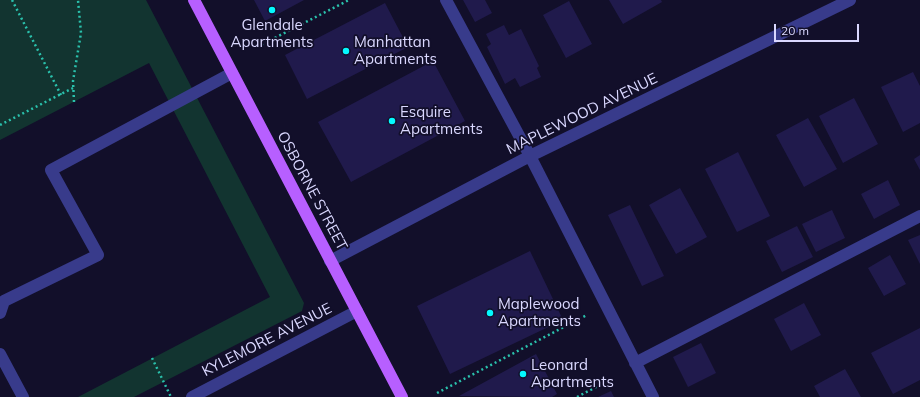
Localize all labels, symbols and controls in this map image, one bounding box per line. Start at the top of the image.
marker: Glendale Apartments [267,5,277,15]
place label: Glendale Apartments [231,16,313,51]
scale bar [776,16,861,42]
text: 20 m [781,23,809,38]
place label: Manhattan Apartments [354,33,437,68]
marker: Manhattan Apartments [341,46,351,56]
street label: MAPLEWOOD AVENUE [504,70,660,158]
place label: Esquire Apartments [400,103,483,138]
marker: Esquire Apartments [387,116,397,126]
street label: OSBORNE STREET [273,128,351,254]
place label: Maplewood Apartments [498,295,581,330]
street label: KYLEMORE AVENUE [199,299,335,381]
marker: Maplewood Apartments [485,308,495,318]
place label: Leonard Apartments [531,356,614,391]
marker: Leonard Apartments [518,369,528,379]

